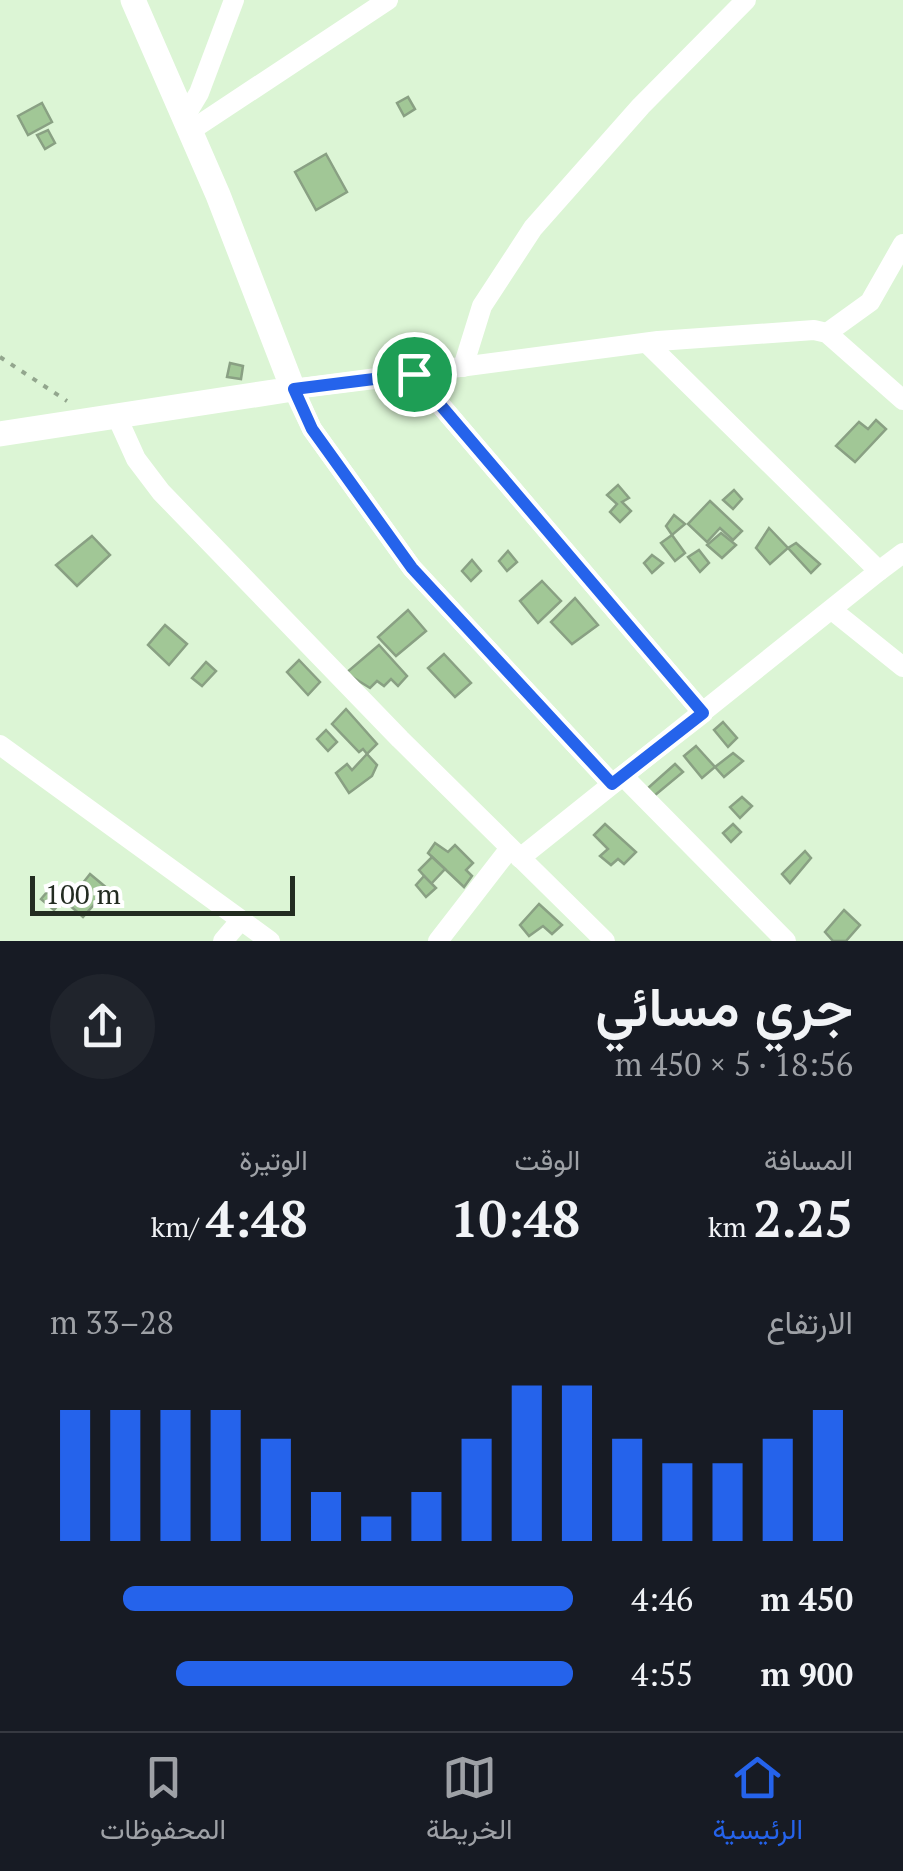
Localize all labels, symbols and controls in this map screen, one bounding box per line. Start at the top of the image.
pin [372,332,457,417]
icon: arrive [387,347,442,402]
scale bar [30,871,295,916]
text: 100 m [45,875,121,912]
text: جري مسائي [595,969,853,1042]
button: share [50,974,155,1079]
text: 18:56 · 5 × 450 m [615,1043,853,1085]
text: الوتيرة [239,1141,308,1178]
text: الوقت [515,1141,580,1178]
text: المسافة [764,1141,853,1178]
text: 4:48 [206,1185,308,1251]
text: 10:48 [450,1185,580,1251]
text: 2.25 [753,1185,853,1251]
text: /km [151,1208,206,1245]
text: km [708,1208,753,1245]
text: 28–33 m [50,1301,174,1343]
text: الارتفاع [766,1301,853,1343]
text: 4:46 [631,1578,693,1620]
text: 450 m [761,1578,853,1620]
text: 4:55 [631,1653,693,1695]
text: 900 m [761,1653,853,1695]
tab: المحفوظات [100,1750,226,1854]
tab: الخريطة [426,1750,513,1854]
tab: الرئيسية [713,1750,803,1854]

